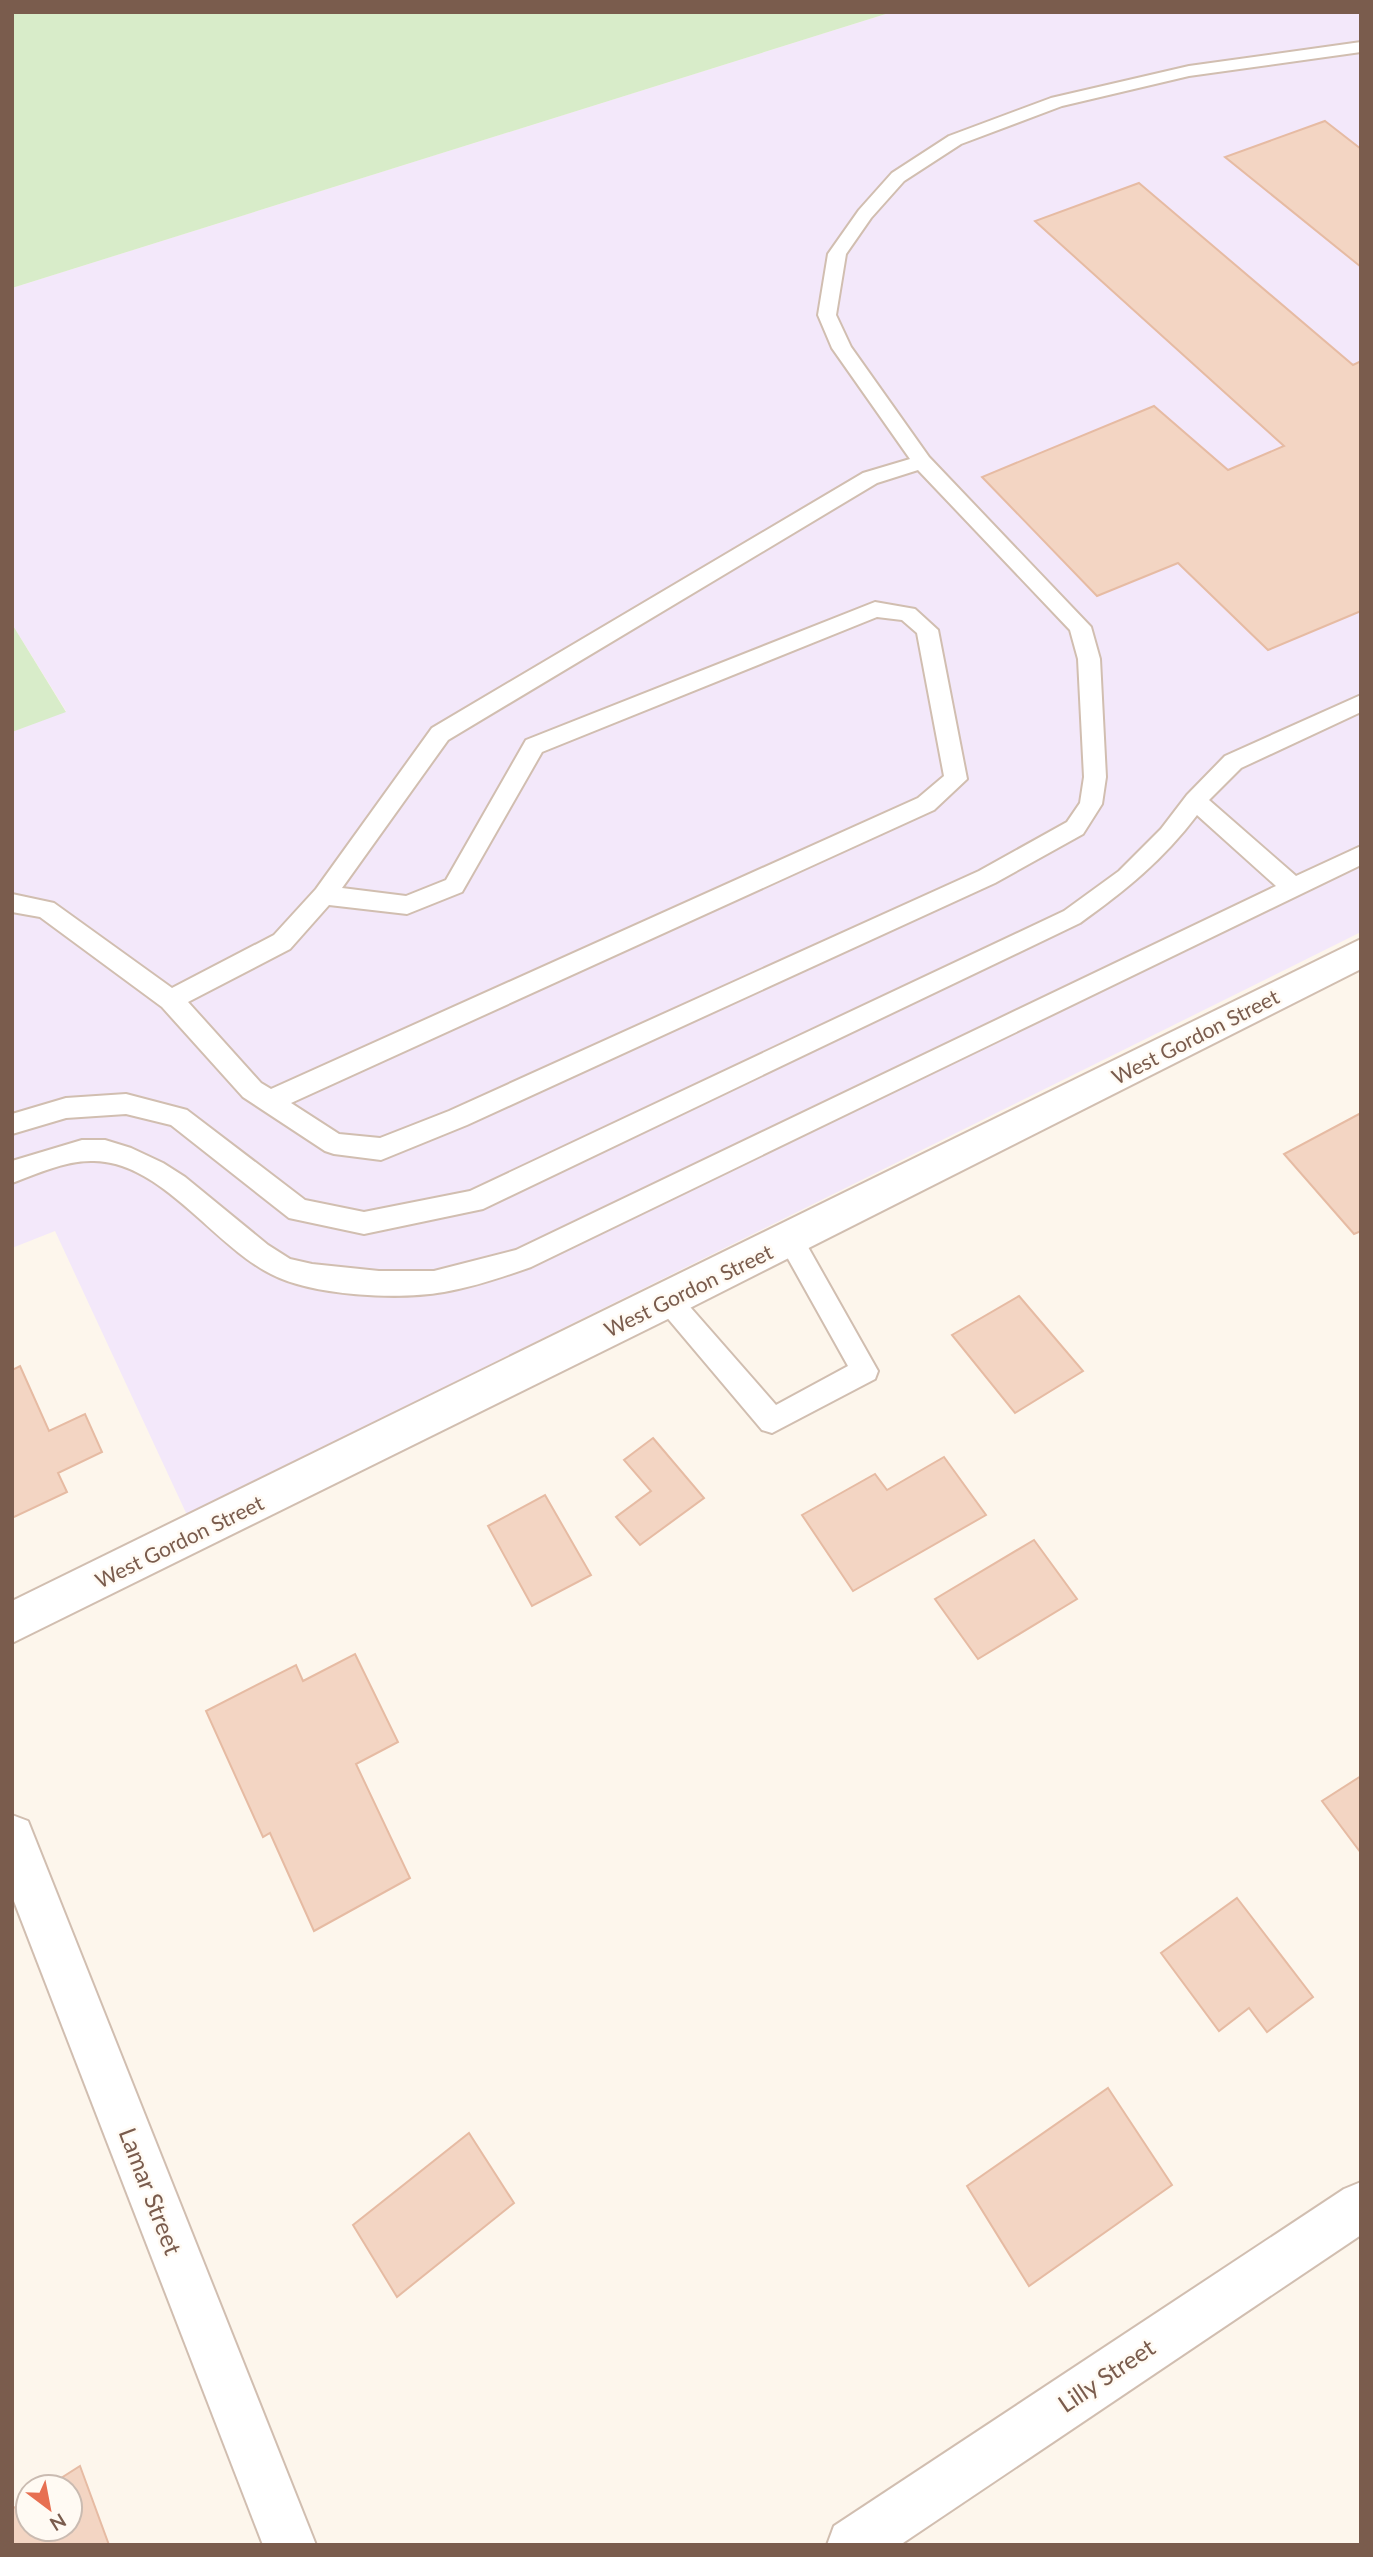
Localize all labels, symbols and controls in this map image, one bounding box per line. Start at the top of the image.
street label: West Gordon Street [1107,983,1283,1089]
street label: West Gordon Street [600,1238,777,1342]
street label: West Gordon Street [91,1489,268,1593]
street label: Lamar Street [114,2123,189,2259]
street label: Lilly Street [1052,2332,1160,2418]
north arrow [14,2473,84,2543]
text: N [46,2509,71,2536]

